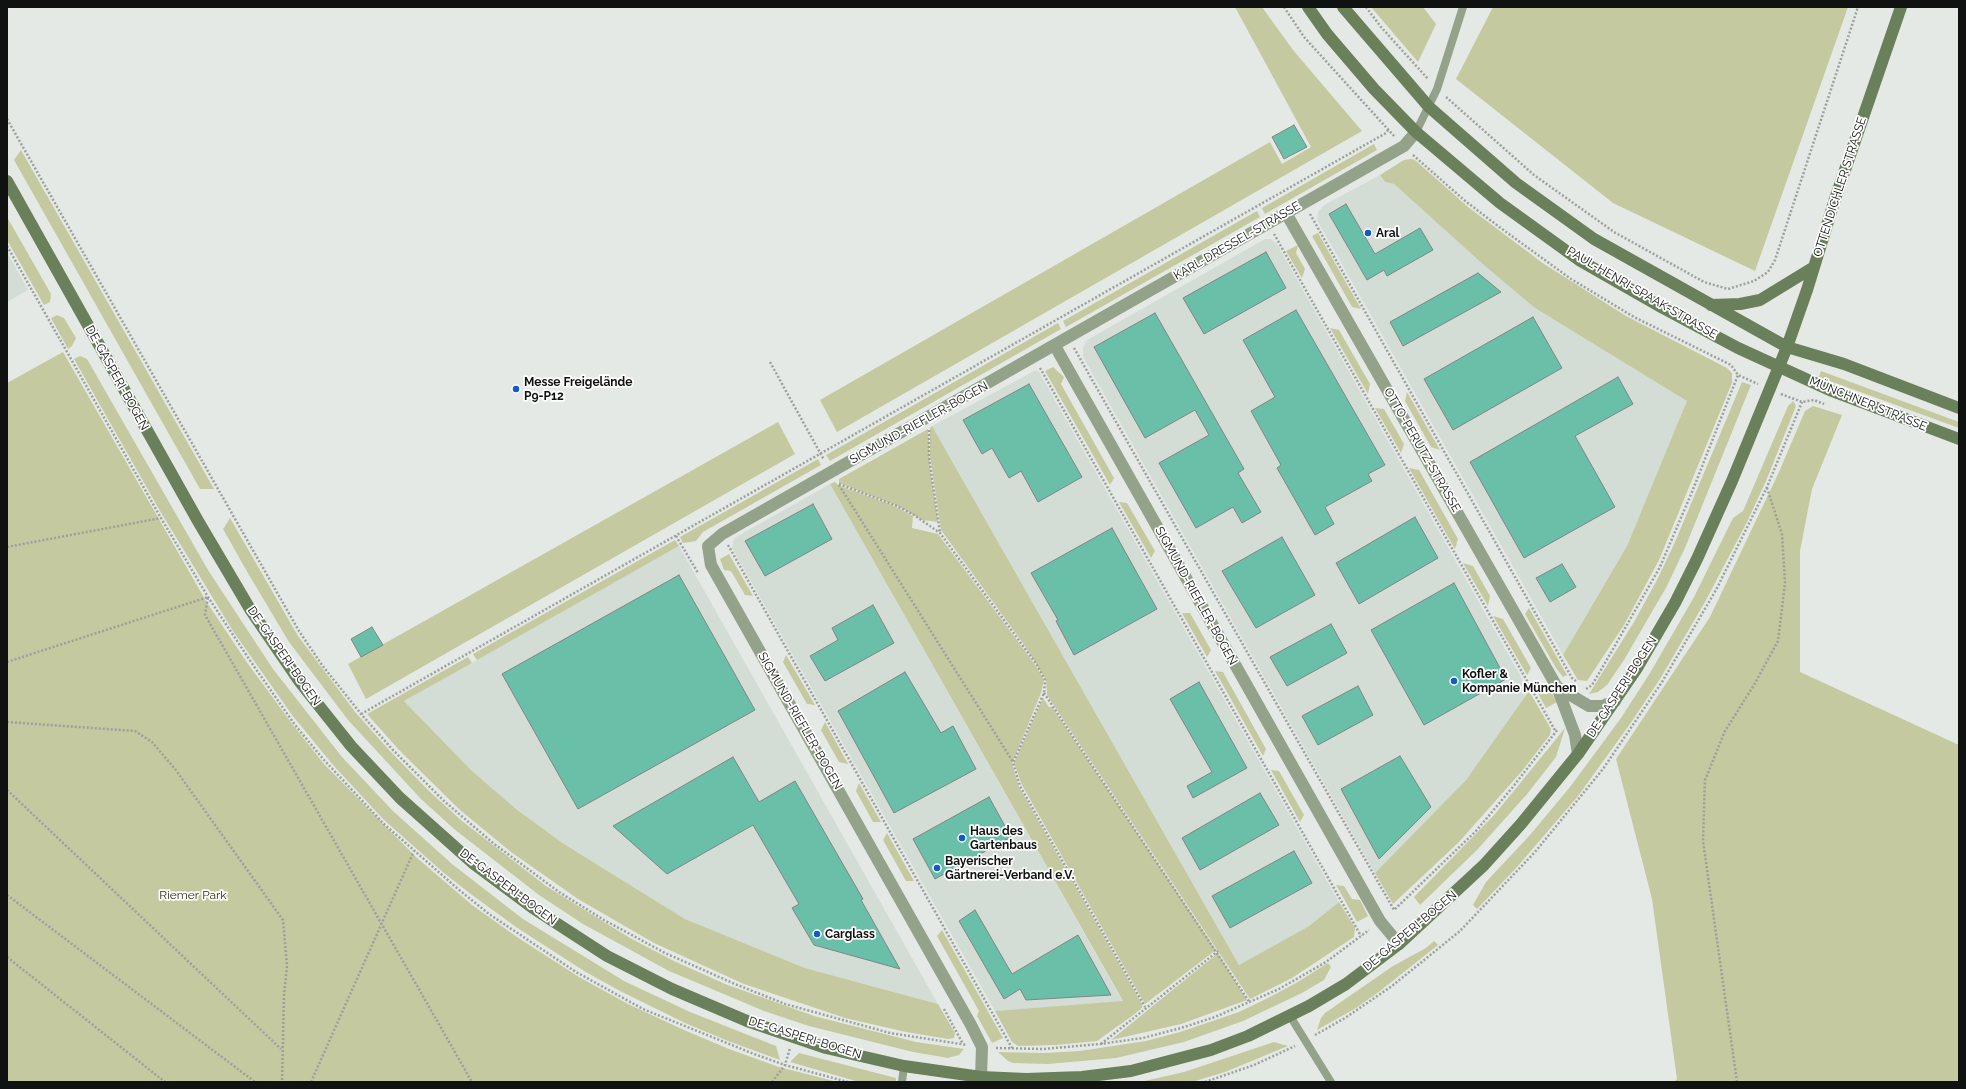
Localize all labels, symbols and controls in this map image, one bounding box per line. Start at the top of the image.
street label: OTTENDICHLER STRASSE [1811,115,1869,259]
street label: KARL-DRESSEL-STRASSE [1171,199,1303,283]
place label: Aral [1376,226,1399,240]
marker: Aral [1363,228,1373,238]
street label: PAUL-HENRI-SPAAK-STRASSE [1564,244,1720,342]
street label: DE-GASPERI-BOGEN [82,323,152,433]
street label: MÜNCHNER STRASSE [1807,374,1929,434]
place label: Messe Freigelände P9-P12 [524,375,632,403]
street label: SIGMUND-RIEFLER-BOGEN [847,379,991,467]
marker: Messe Freigelände P9-P12 [511,384,521,394]
street label: OTTO-PERUTZ-STRASSE [1381,385,1463,515]
street label: SIGMUND-RIEFLER-BOGEN [1152,524,1240,668]
street label: DE-GASPERI-BOGEN [244,604,324,708]
street label: DE-GASPERI-BOGEN [1584,634,1660,740]
street label: SIGMUND-RIEFLER-BOGEN [755,650,845,792]
place label: Kofler & Kompanie München [1462,667,1576,695]
marker: Kofler & Kompanie München [1449,676,1459,686]
place label: Haus des Gartenbaus [970,824,1037,852]
marker: Haus des Gartenbaus [957,833,967,843]
street label: DE-GASPERI-BOGEN [457,846,559,928]
place label: Bayerischer Gärtnerei-Verband e.V. [945,854,1074,882]
marker: Bayerischer Gärtnerei-Verband e.V. [932,863,942,873]
park label: Riemer Park [159,888,227,902]
street label: DE-GASPERI-BOGEN [1360,888,1460,974]
place label: Carglass [825,927,875,941]
marker: Carglass [812,929,822,939]
street label: DE-GASPERI-BOGEN [747,1014,863,1062]

